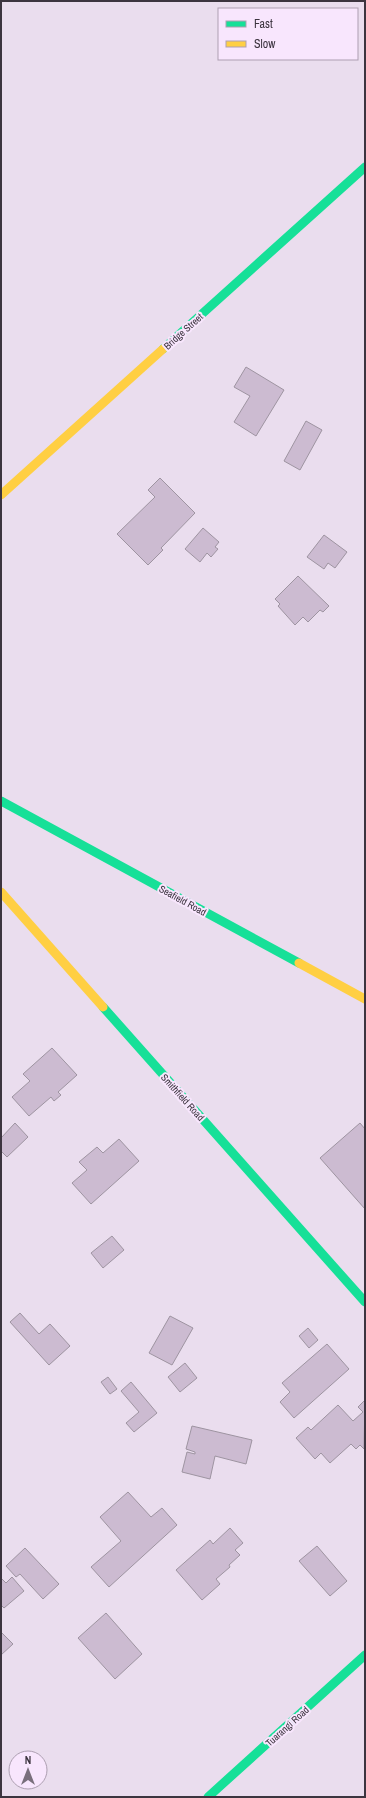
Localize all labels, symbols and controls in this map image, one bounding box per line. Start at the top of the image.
legend [218,8,358,60]
text: Fast [254,16,273,32]
text: Slow [254,36,276,52]
street label: Bridge Street [161,310,206,352]
street label: Seafield Road [157,882,209,919]
street label: Smithfield Road [158,1071,207,1124]
street label: Tuarangi Road [263,1703,312,1749]
north arrow [8,1750,48,1790]
text: N [25,1753,31,1767]

